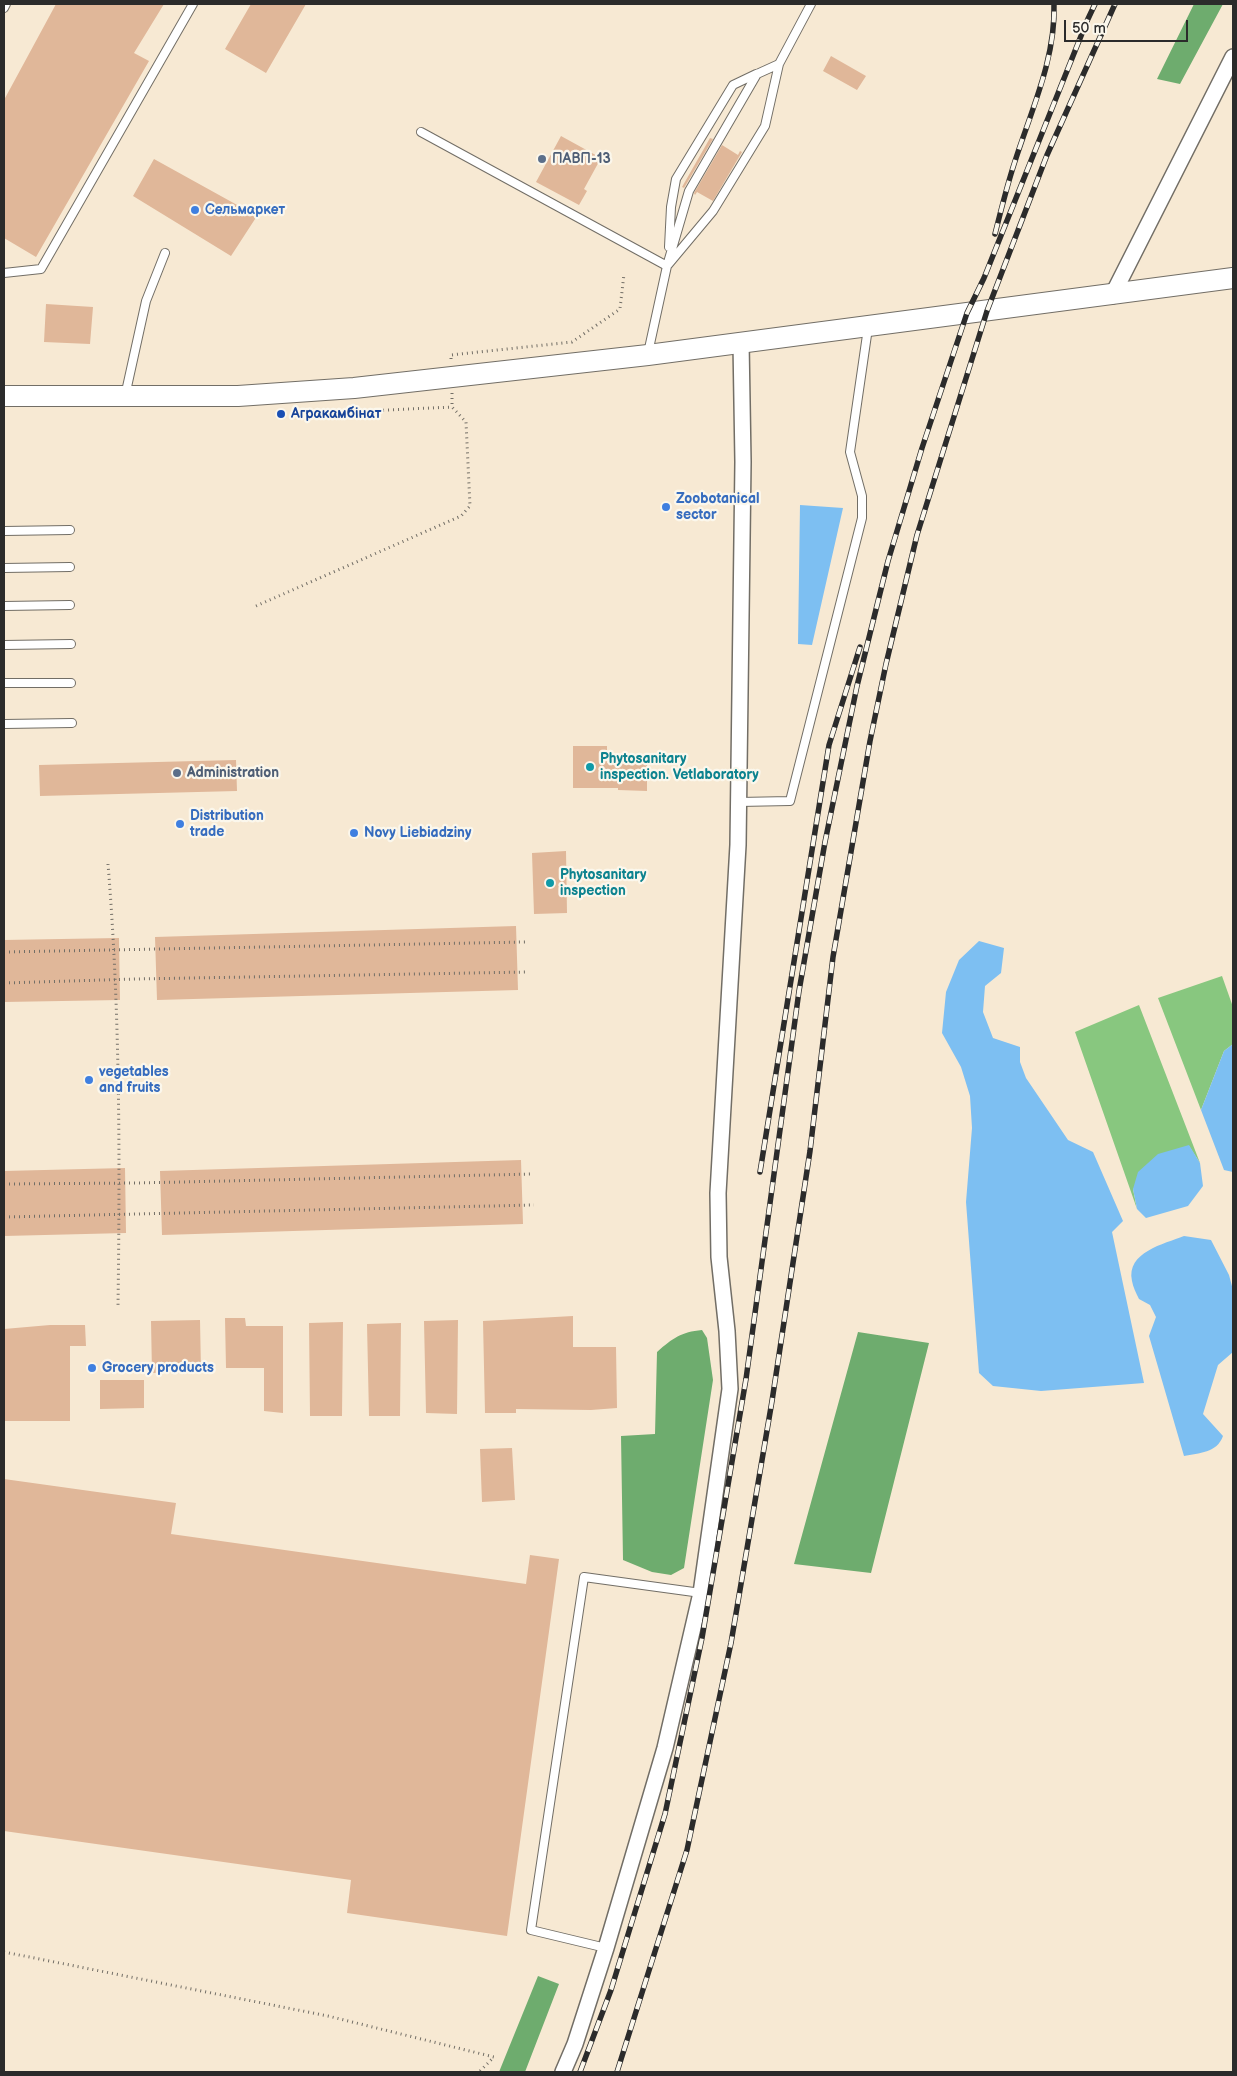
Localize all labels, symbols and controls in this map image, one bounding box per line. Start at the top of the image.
scale bar [1067,10,1191,42]
text: 50 m [1072,19,1106,38]
place label: ПАВП-13 [552,151,611,167]
marker: ПАВП-13 [536,153,548,165]
place label: Сельмаркет [205,202,285,218]
marker: Сельмаркет [189,204,201,216]
place label: Агракамбінат [291,406,381,422]
marker: Агракамбінат [275,408,287,420]
place label: Zoobotanical sector [676,491,759,524]
marker: Zoobotanical sector [660,501,672,513]
place label: Phytosanitary inspection. Vetlaboratory [600,751,759,784]
marker: Phytosanitary inspection. Vetlaboratory [584,761,596,773]
place label: Administration [187,765,279,781]
marker: Administration [171,767,183,779]
place label: Distribution trade [190,808,264,840]
marker: Distribution trade [174,818,186,830]
place label: Novy Liebiadziny [364,825,471,841]
marker: Novy Liebiadziny [348,827,360,839]
place label: Phytosanitary inspection [560,867,646,900]
marker: Phytosanitary inspection [544,877,556,889]
place label: vegetables and fruits [99,1064,169,1096]
marker: vegetables and fruits [83,1074,95,1086]
place label: Grocery products [102,1360,214,1376]
marker: Grocery products [86,1362,98,1374]

